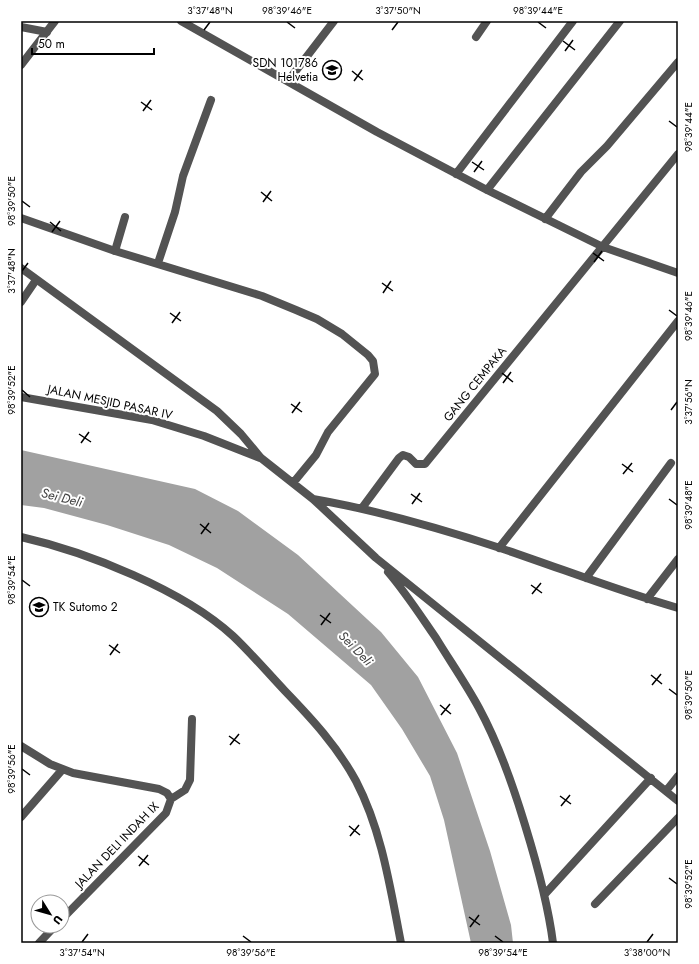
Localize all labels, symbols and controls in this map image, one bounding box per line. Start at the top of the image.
text: 3°37'48"N [187,3,233,18]
text: 98°39'46"E [262,3,312,18]
text: 3°37'50"N [375,3,421,18]
text: 98°39'44"E [513,3,563,18]
scale bar [32,30,154,56]
text: 50 m [38,35,65,53]
place label: SDN 101786 Helvetia [253,54,318,86]
school or university icon: SDN 101786 Helvetia [321,59,343,81]
text: 98°39'44"E [681,102,696,152]
text: 98°39'50"E [4,176,19,226]
text: 3°37'48"N [4,248,19,294]
text: 98°39'46"E [681,291,696,341]
street label: GANG CEMPAKA [439,343,511,425]
text: 98°39'52"E [4,365,19,415]
text: 3°37'56"N [681,379,696,425]
street label: JALAN MESJID PASAR IV [44,380,174,424]
text: 98°39'48"E [681,480,696,530]
water label: Sei Deli [39,483,85,512]
text: 98°39'54"E [4,555,19,605]
school or university icon: TK Sutomo 2 [28,596,50,618]
place label: TK Sutomo 2 [53,598,118,616]
water label: Sei Deli [334,627,378,671]
text: 98°39'50"E [681,670,696,720]
text: 98°39'56"E [4,744,19,794]
street label: JALAN DELI INDAH IX [70,798,163,894]
text: 98°39'52"E [681,859,696,909]
north arrow [30,894,70,934]
text: U [49,912,67,928]
text: 3°37'54"N [59,945,105,960]
text: 98°39'56"E [226,945,276,960]
text: 98°39'54"E [478,945,528,960]
text: 3°38'00"N [624,945,670,960]

